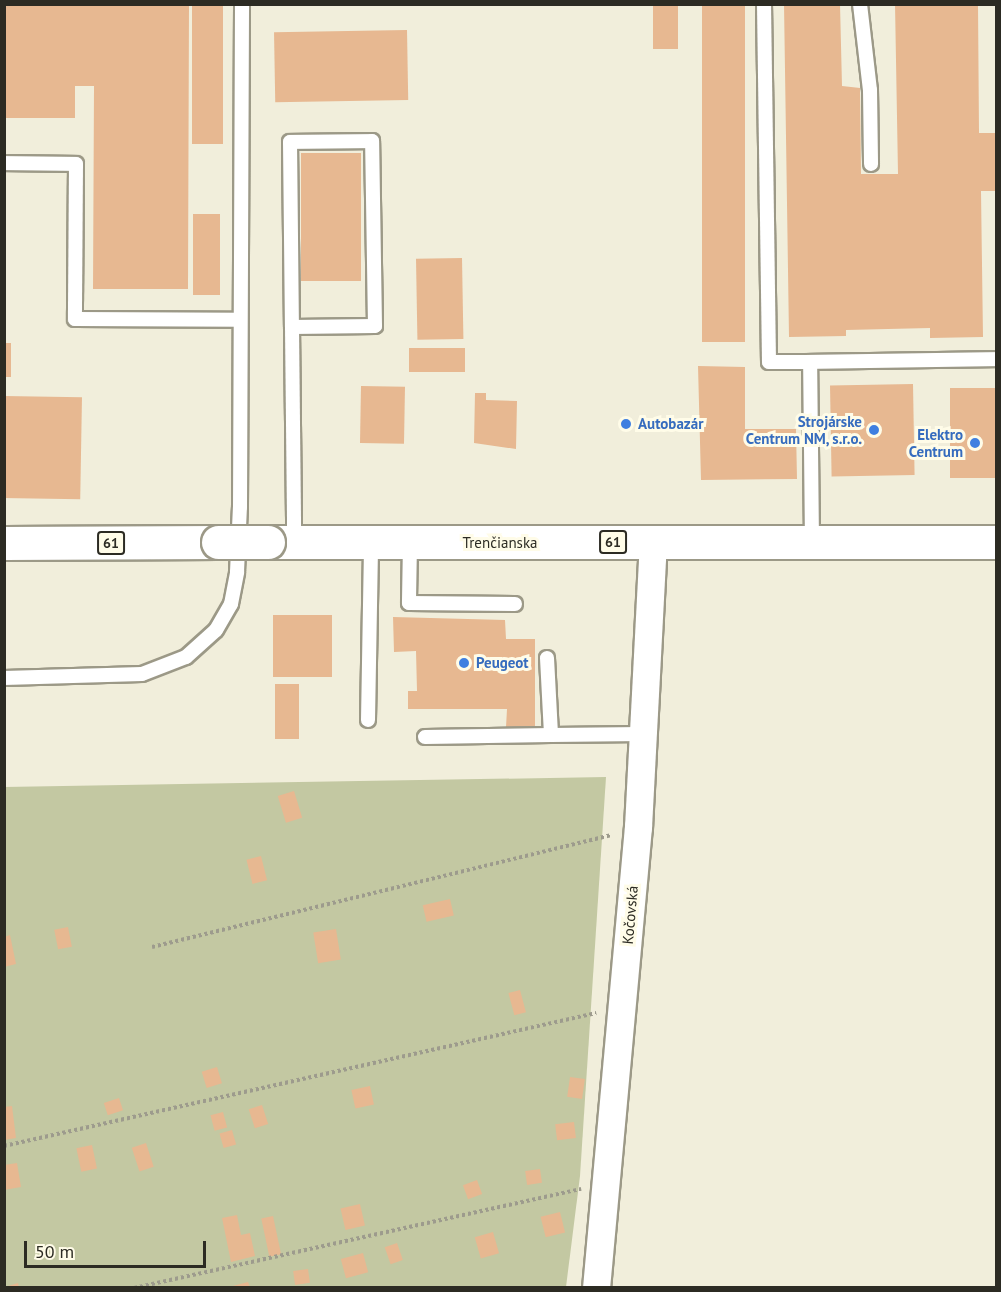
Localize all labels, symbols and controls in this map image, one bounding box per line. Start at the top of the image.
place label: Strojárske Centrum NM, s.r.o. [745,412,862,447]
place label: Autobazár [638,415,703,433]
marker: Autobazár [619,417,633,431]
marker: Strojárske Centrum NM, s.r.o. [867,423,881,437]
place label: Elektro Centrum [909,425,963,460]
marker: Elektro Centrum [968,436,982,450]
road number: 61 [598,531,628,553]
road number: 61 [96,532,126,554]
street label: Trenčianska [462,534,538,552]
place label: Peugeot [476,654,529,672]
marker: Peugeot [457,656,471,670]
street label: Kočovská [618,885,642,945]
scale bar [27,1229,208,1267]
text: 50 m [35,1240,74,1263]

